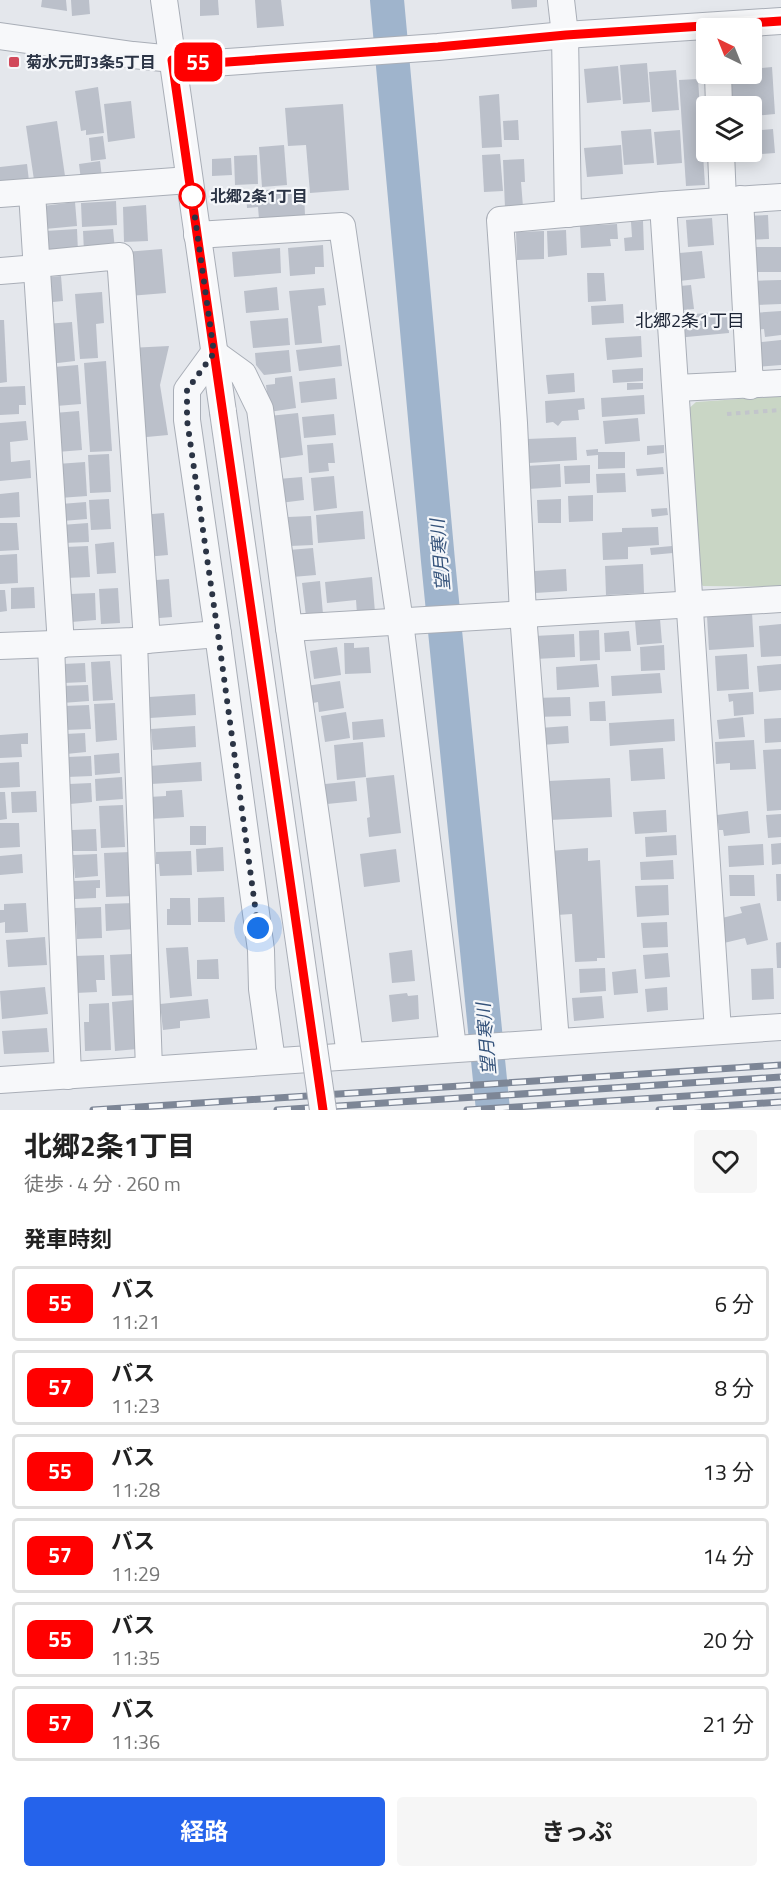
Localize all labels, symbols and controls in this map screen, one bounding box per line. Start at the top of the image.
north arrow [696,18,762,84]
map controls [696,18,762,162]
line badge: 55 [171,42,225,82]
text: 55 [186,46,210,78]
place label: 菊水元町3条5丁目 [26,50,156,74]
marker: 菊水元町3条5丁目 [7,55,21,69]
button: layers [696,96,762,162]
marker: 北郷2条1丁目 [179,183,205,209]
place label: 北郷2条1丁目 [210,184,308,208]
district label: 北郷2条1丁目 [635,307,745,334]
water label: 望月寒川 [423,516,457,592]
your location [243,913,273,943]
water label: 望月寒川 [469,1000,503,1076]
text: 北郷2条1丁目 [24,1124,195,1167]
button: heart [694,1130,757,1193]
text: 徒歩 · 4 分 · 260 m [24,1168,181,1199]
text: 発車時刻 [24,1222,112,1256]
text: バス [111,1272,155,1306]
text: 55 [48,1287,72,1319]
text: 6 分 [715,1287,754,1321]
text: 11:21 [111,1306,160,1337]
text: バス [111,1356,155,1390]
text: 57 [48,1371,72,1403]
text: 8 分 [715,1371,754,1405]
text: 11:23 [111,1390,160,1421]
text: バス [111,1440,155,1474]
text: 55 [48,1455,72,1487]
text: 13 分 [703,1455,754,1489]
text: 11:28 [111,1474,160,1505]
text: バス [111,1524,155,1558]
text: 57 [48,1539,72,1571]
text: 14 分 [703,1539,754,1573]
text: 11:29 [111,1558,160,1589]
text: バス [111,1608,155,1642]
text: 55 [48,1623,72,1655]
text: 20 分 [703,1623,754,1657]
text: 11:35 [111,1642,160,1673]
text: バス [111,1692,155,1726]
text: 57 [48,1707,72,1739]
text: 21 分 [703,1707,754,1741]
text: 11:36 [111,1726,160,1757]
button: 経路 [24,1797,385,1866]
button: きっぷ [397,1797,757,1866]

